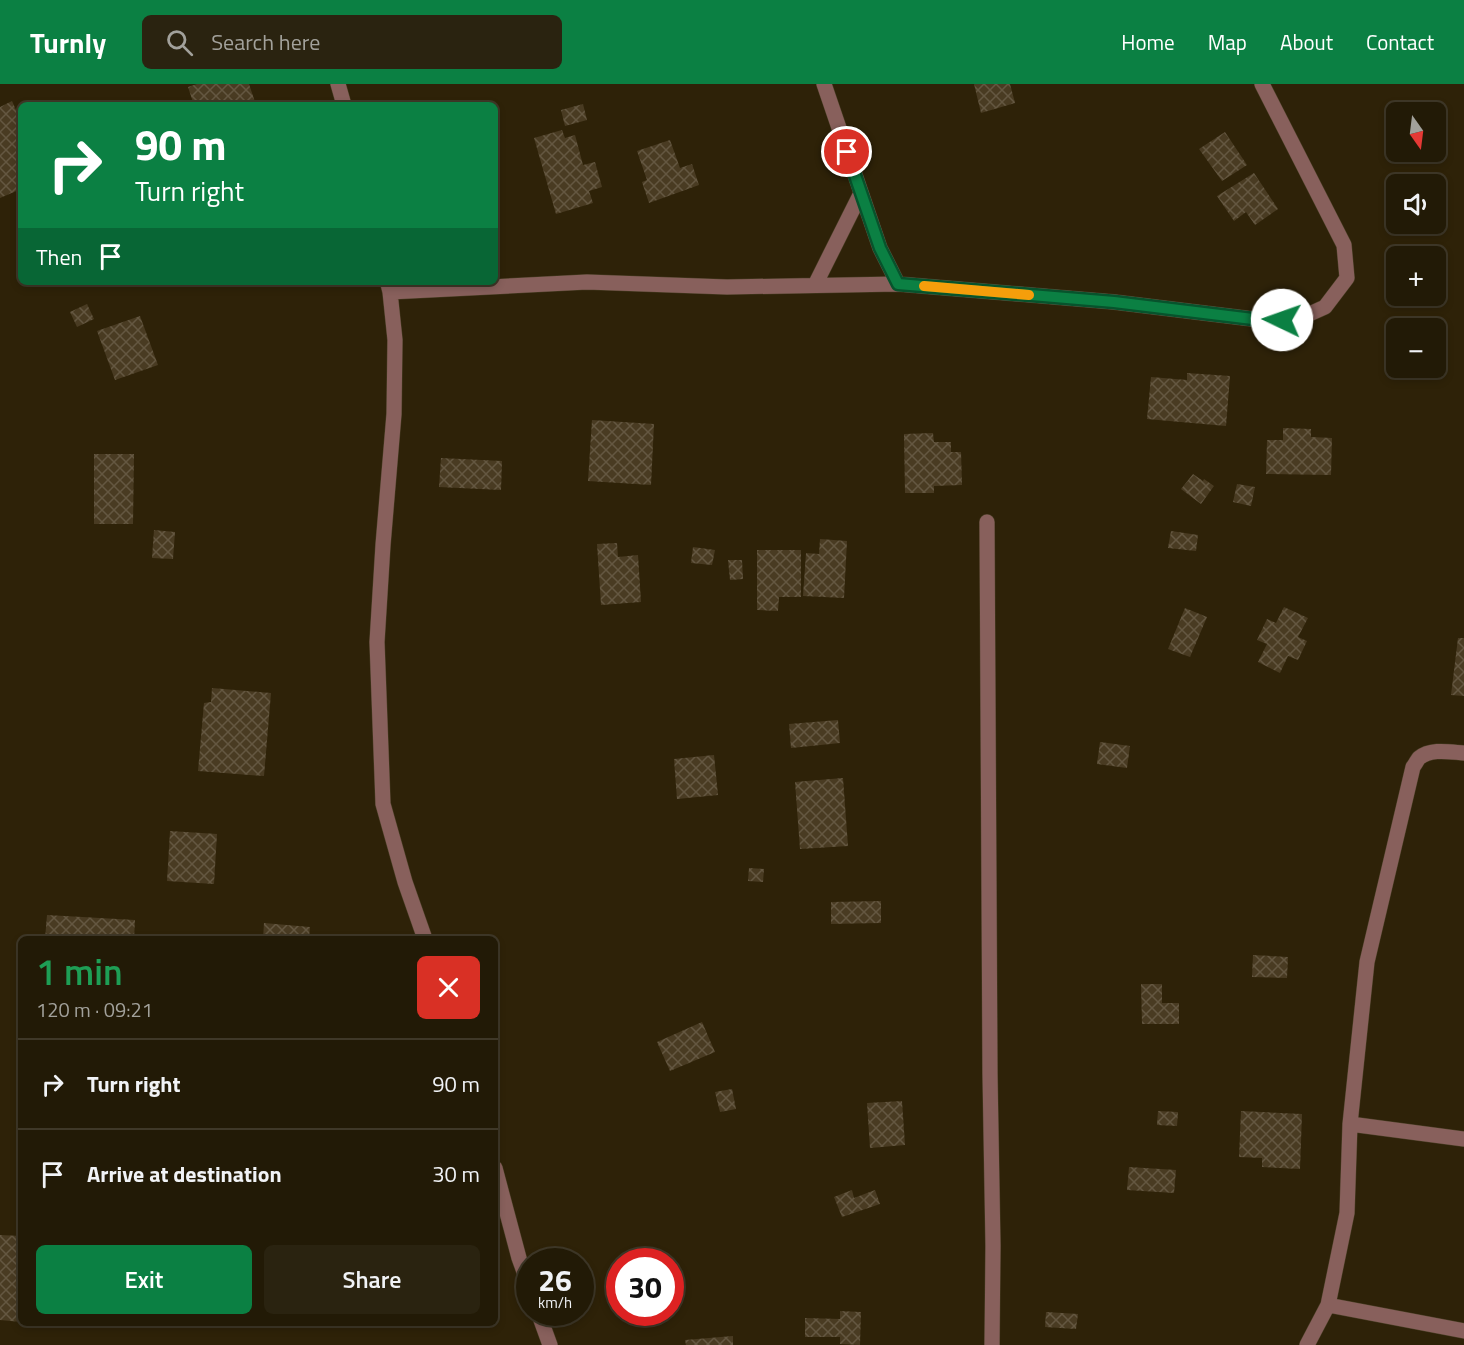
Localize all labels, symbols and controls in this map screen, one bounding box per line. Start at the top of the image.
search box [142,15,562,69]
text: Turnly [30,21,106,64]
text: Search here [211,25,320,59]
icon: search [163,26,196,59]
text: Home [1121,26,1175,58]
text: Map [1208,26,1247,58]
text: About [1280,26,1333,58]
text: Contact [1366,26,1434,58]
north arrow [1386,102,1446,162]
map controls [1386,102,1446,378]
text: 90 m [135,112,227,176]
icon: right [36,126,114,204]
pin [821,126,872,177]
icon: arrive [830,135,863,168]
text: Turn right [135,170,244,211]
button: sound [1386,174,1446,234]
text: Then [36,240,82,274]
icon: arrive [94,240,127,273]
button: + [1386,246,1446,306]
position arrow [1250,288,1314,352]
button: − [1386,318,1446,378]
text: 1 min [36,944,123,999]
button: close [417,956,480,1019]
text: 120 m · 09:21 [36,994,153,1025]
text: Turn right [87,1067,181,1101]
text: 90 m [432,1067,480,1101]
icon: right [36,1068,69,1101]
text: Arrive at destination [87,1157,282,1191]
text: 30 m [432,1157,480,1191]
icon: arrive [36,1158,69,1191]
button: Exit [36,1245,252,1314]
button: Share [264,1245,480,1314]
speed limit sign: 30 [606,1248,684,1326]
text: 26 [538,1257,572,1303]
text: km/h [538,1291,572,1314]

